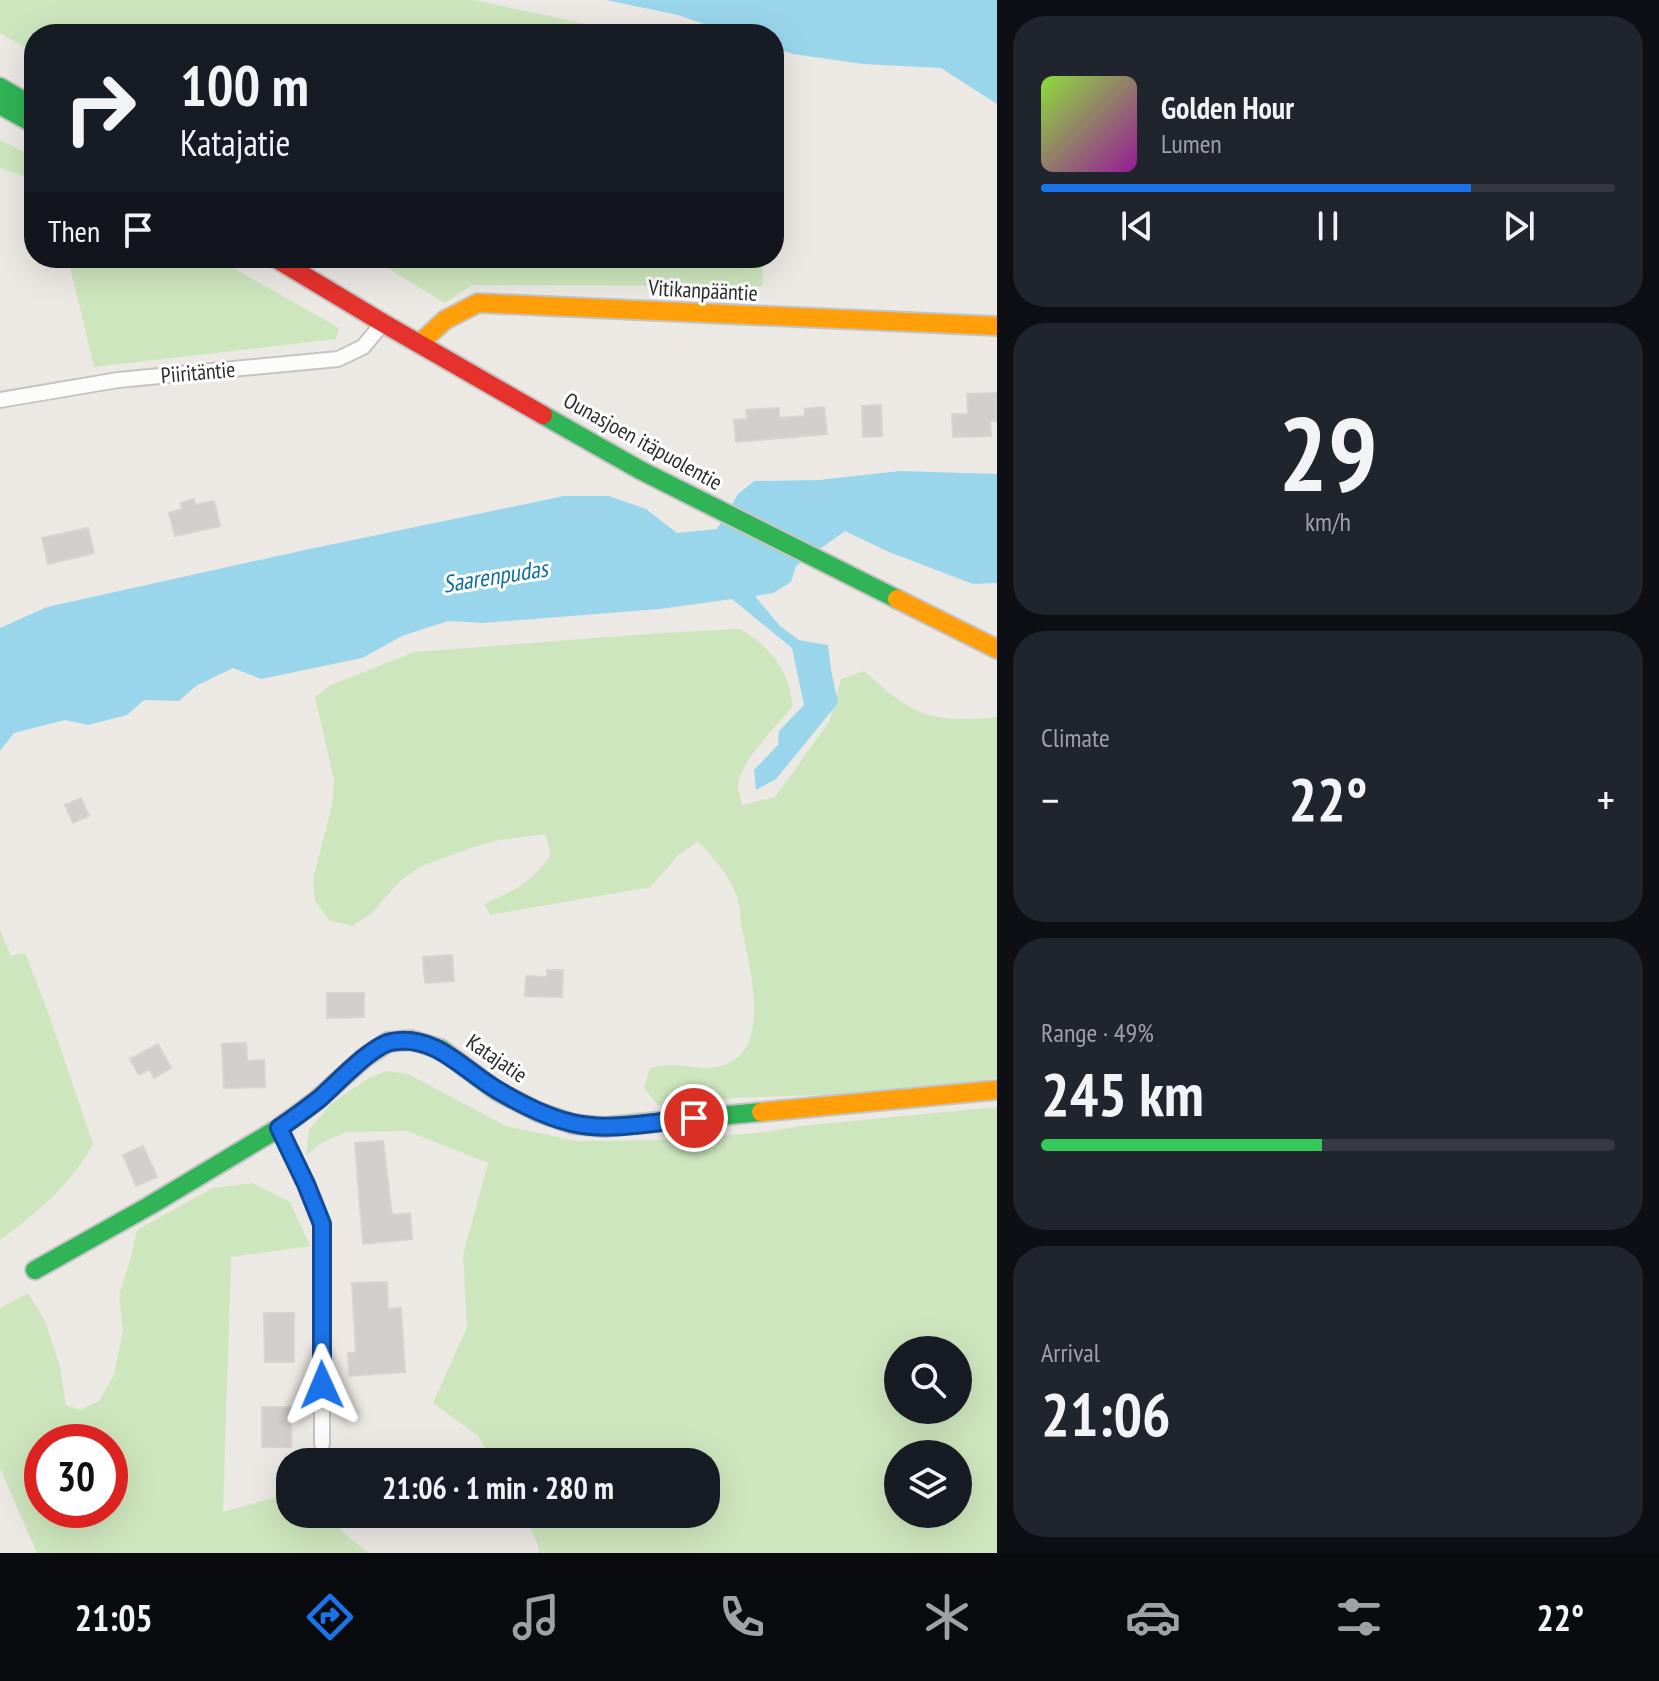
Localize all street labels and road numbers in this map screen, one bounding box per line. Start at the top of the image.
street label: Vitikanpääntie [647,273,758,307]
street label: Piiritäntie [160,355,236,389]
street label: Ounasjoen itäpuolentie [559,386,727,496]
street label: Katajatie [461,1028,533,1088]

